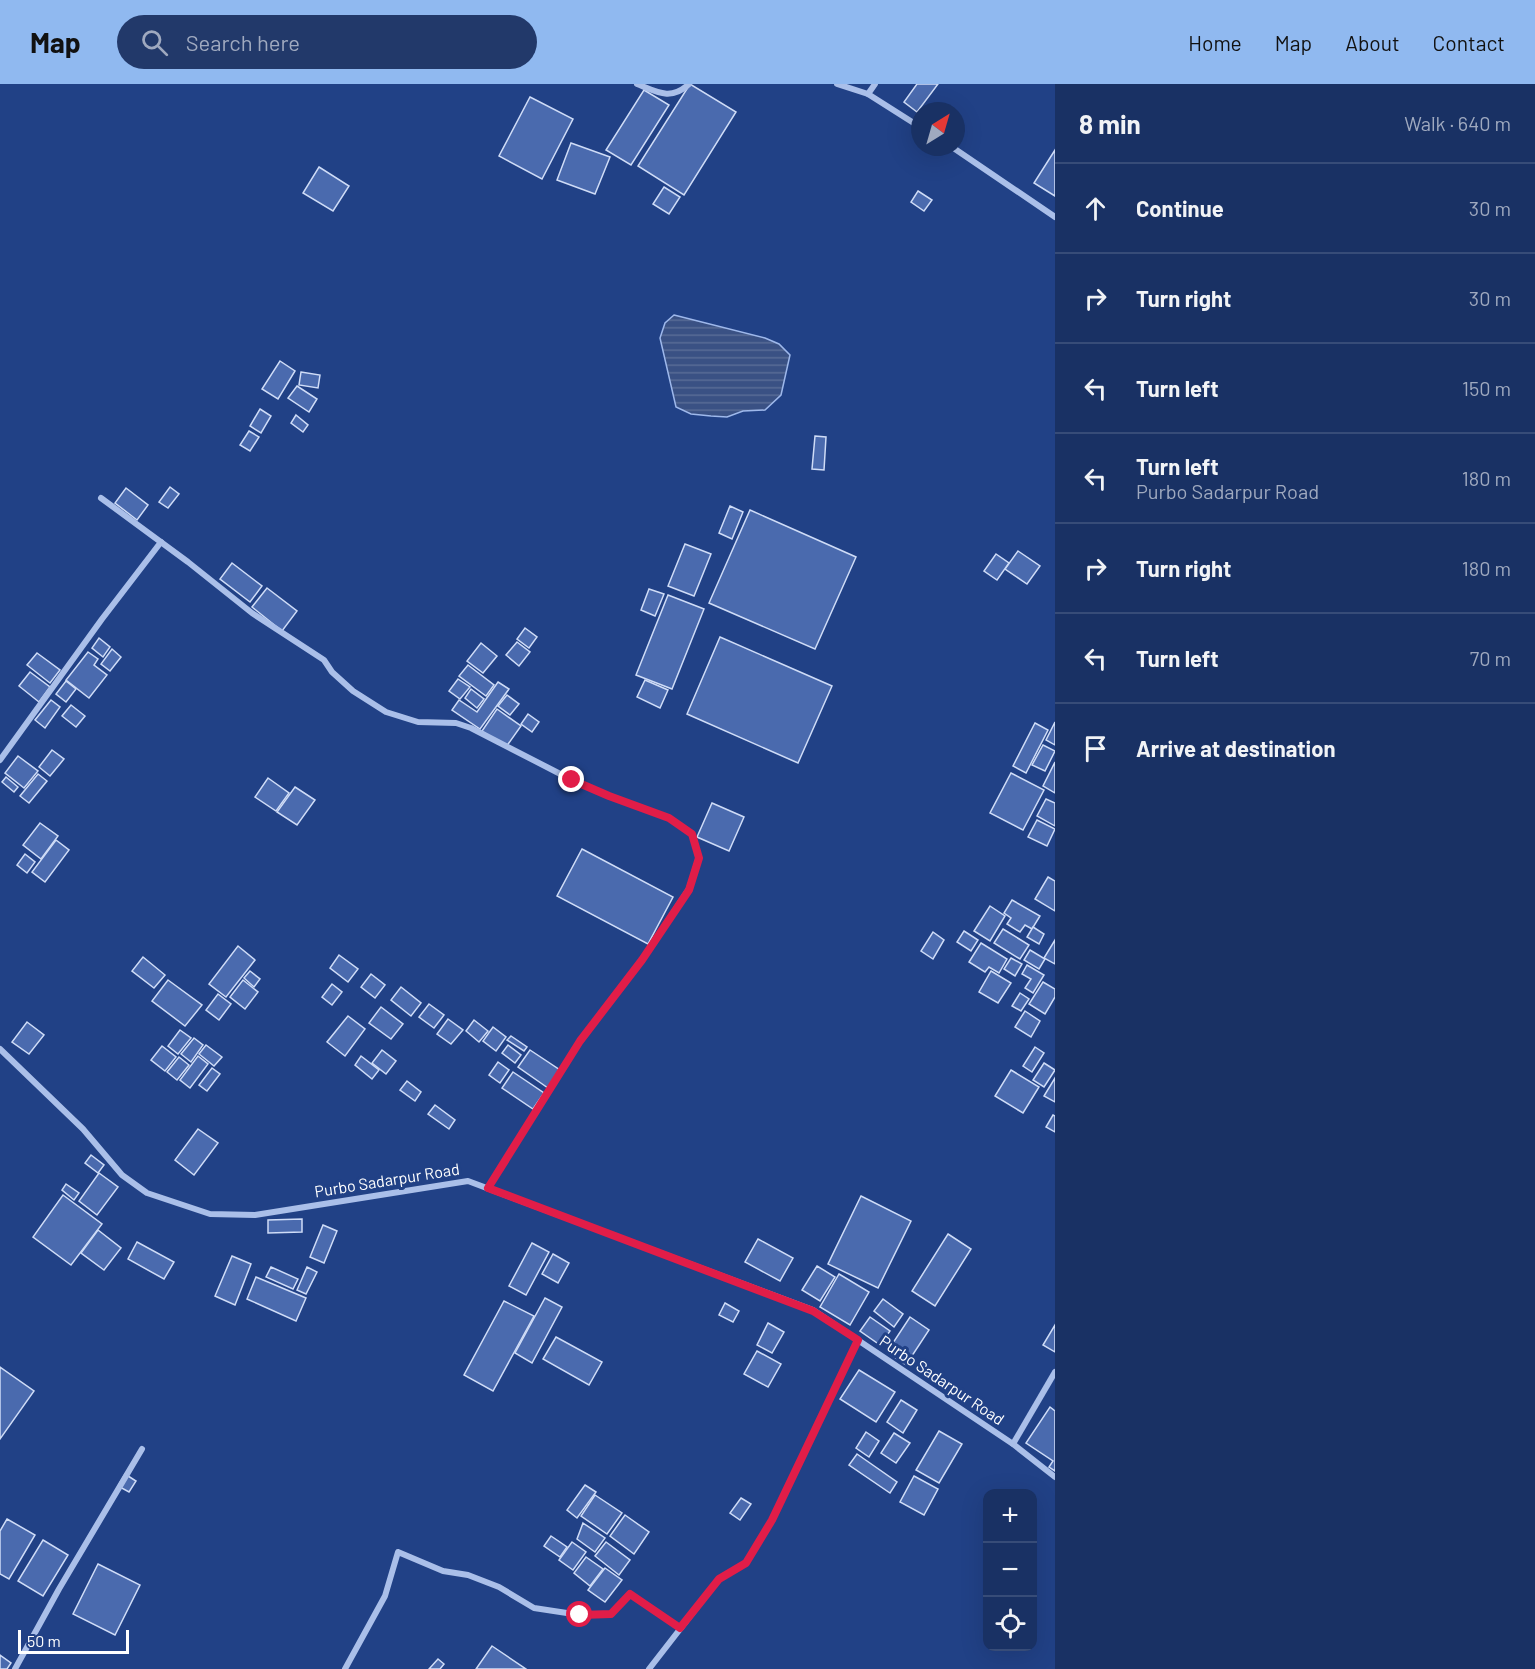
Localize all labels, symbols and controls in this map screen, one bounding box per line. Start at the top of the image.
search box [117,15,537,69]
text: Map [30,25,81,59]
icon: search [138,26,171,59]
text: Search here [186,29,300,55]
text: Home [1188,30,1242,55]
text: Map [1275,30,1312,55]
text: About [1345,30,1400,55]
text: Contact [1433,30,1505,55]
north arrow [911,102,965,156]
text: 8 min [1079,108,1141,139]
text: Walk · 640 m [1404,111,1511,135]
icon: ahead [1079,192,1112,225]
text: Continue [1136,195,1224,221]
text: 30 m [1469,196,1511,220]
icon: right [1079,282,1112,315]
text: Turn right [1136,285,1231,311]
text: 30 m [1469,286,1511,310]
icon: left [1079,372,1112,405]
text: Turn left [1136,375,1219,401]
text: 150 m [1462,376,1511,400]
text: Turn left [1136,453,1219,479]
icon: left [1079,462,1112,495]
text: 180 m [1462,466,1511,490]
text: Purbo Sadarpur Road [1136,479,1319,503]
icon: right [1079,552,1112,585]
text: Turn right [1136,555,1231,581]
text: 180 m [1462,556,1511,580]
icon: left [1079,642,1112,675]
text: Turn left [1136,645,1219,671]
text: 70 m [1470,646,1511,670]
icon: arrive [1079,732,1112,765]
text: Arrive at destination [1136,735,1335,761]
route end [558,766,584,792]
street label: Purbo Sadarpur Road [313,1159,461,1200]
street label: Purbo Sadarpur Road [876,1331,1008,1428]
map controls [983,1489,1037,1651]
button: + [983,1489,1037,1543]
button: − [983,1543,1037,1597]
button: locate [983,1597,1037,1651]
route start [566,1601,592,1627]
scale bar [18,1627,129,1654]
text: 50 m [27,1631,61,1650]

